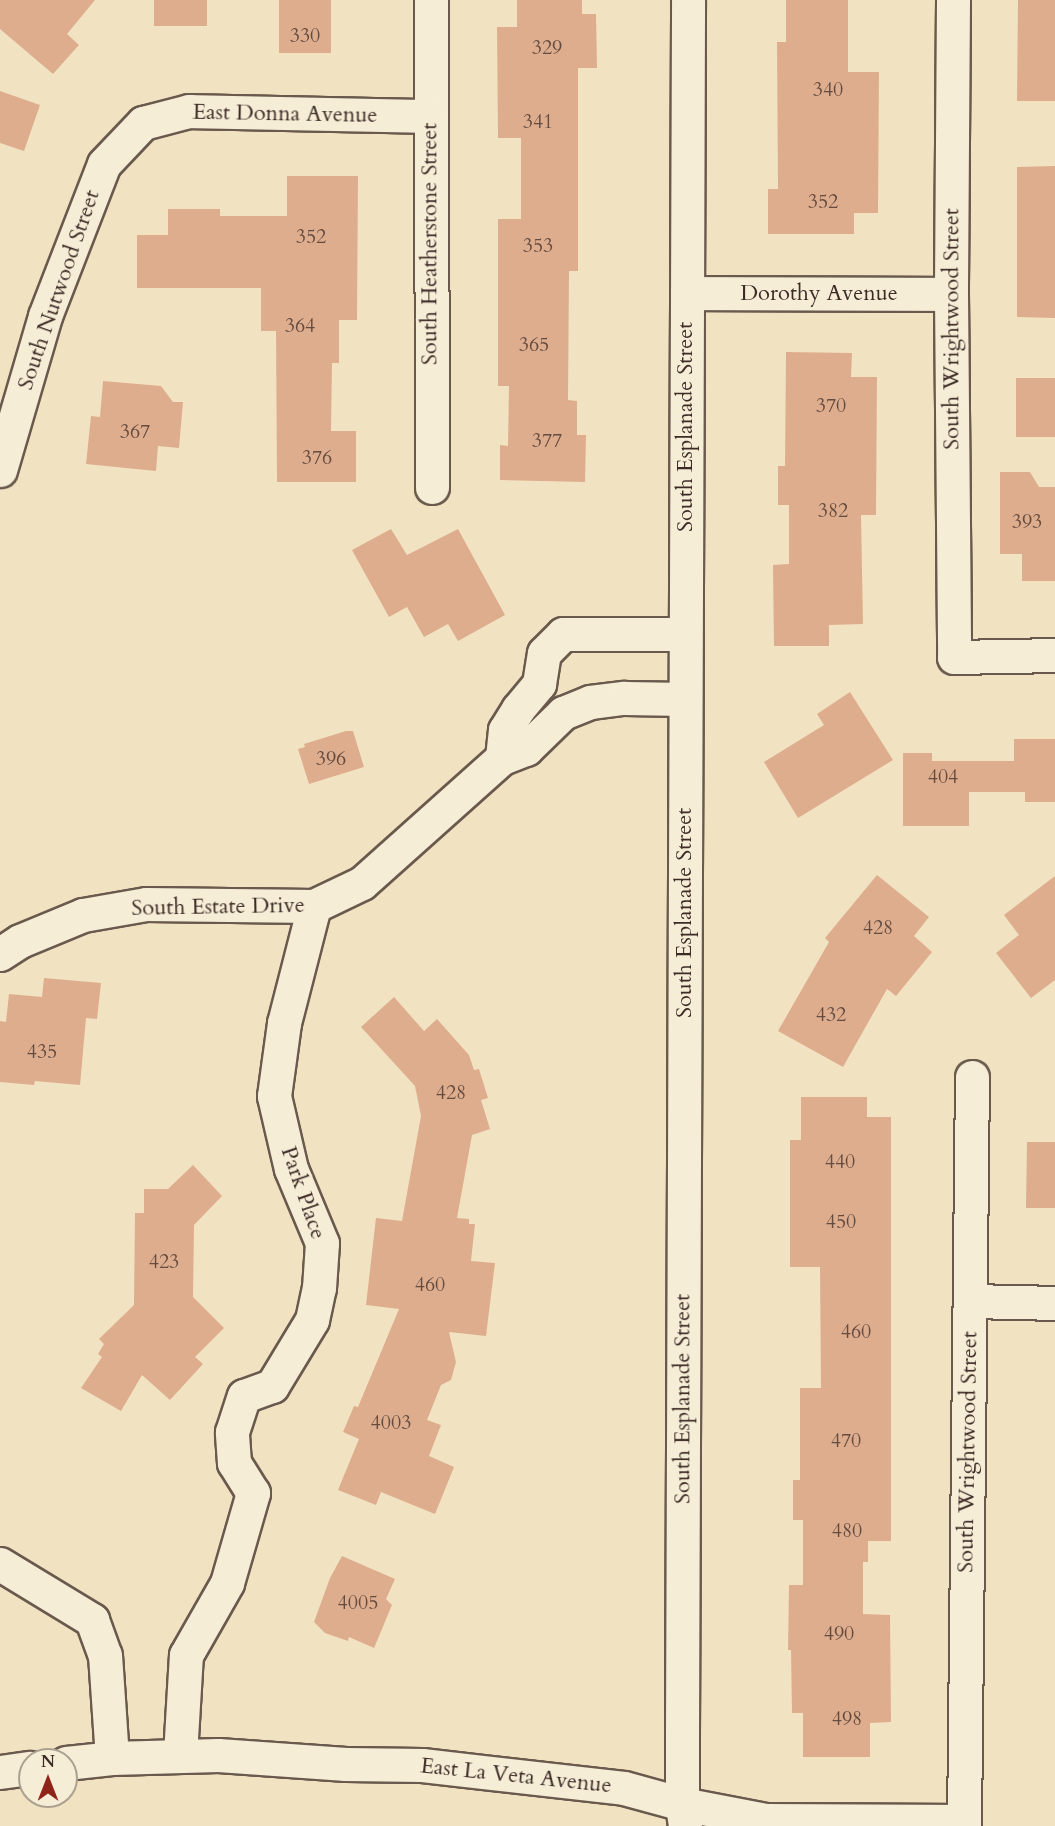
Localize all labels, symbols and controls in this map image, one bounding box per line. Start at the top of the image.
house number: 330 [290,23,320,47]
house number: 329 [532,35,562,59]
house number: 340 [813,77,843,101]
street label: East Donna Avenue [192,99,378,129]
house number: 341 [523,109,553,133]
street label: South Heatherstone Street [417,123,443,365]
street label: South Nutwood Street [12,187,106,393]
house number: 352 [808,189,838,213]
street label: South Wrightwood Street [939,208,965,450]
house number: 352 [296,224,326,248]
house number: 353 [523,233,553,257]
street label: Dorothy Avenue [740,281,898,307]
house number: 364 [285,313,315,337]
street label: South Esplanade Street [673,322,699,532]
house number: 365 [519,332,549,356]
house number: 370 [816,393,846,417]
house number: 367 [120,419,150,443]
house number: 377 [532,428,562,452]
house number: 376 [302,445,332,469]
house number: 382 [818,498,848,522]
house number: 393 [1012,509,1042,533]
house number: 396 [316,746,346,770]
house number: 404 [928,764,958,788]
street label: South Esplanade Street [672,808,698,1018]
street label: South Estate Drive [131,892,305,922]
house number: 428 [863,915,893,939]
house number: 432 [816,1002,846,1026]
house number: 435 [27,1039,57,1063]
house number: 428 [436,1080,466,1104]
street label: Park Place [275,1143,331,1243]
house number: 440 [825,1149,855,1173]
house number: 450 [826,1209,856,1233]
house number: 423 [149,1249,179,1273]
house number: 460 [415,1272,445,1296]
street label: South Esplanade Street [670,1294,696,1504]
house number: 460 [841,1319,871,1343]
street label: South Wrightwood Street [953,1331,983,1573]
house number: 4003 [371,1410,411,1434]
house number: 470 [831,1428,861,1452]
house number: 480 [832,1518,862,1542]
house number: 4005 [338,1590,378,1614]
house number: 490 [824,1621,854,1645]
house number: 498 [832,1706,862,1730]
north arrow [18,1748,78,1808]
text: N [41,1751,55,1773]
street label: East La Veta Avenue [419,1753,613,1799]

